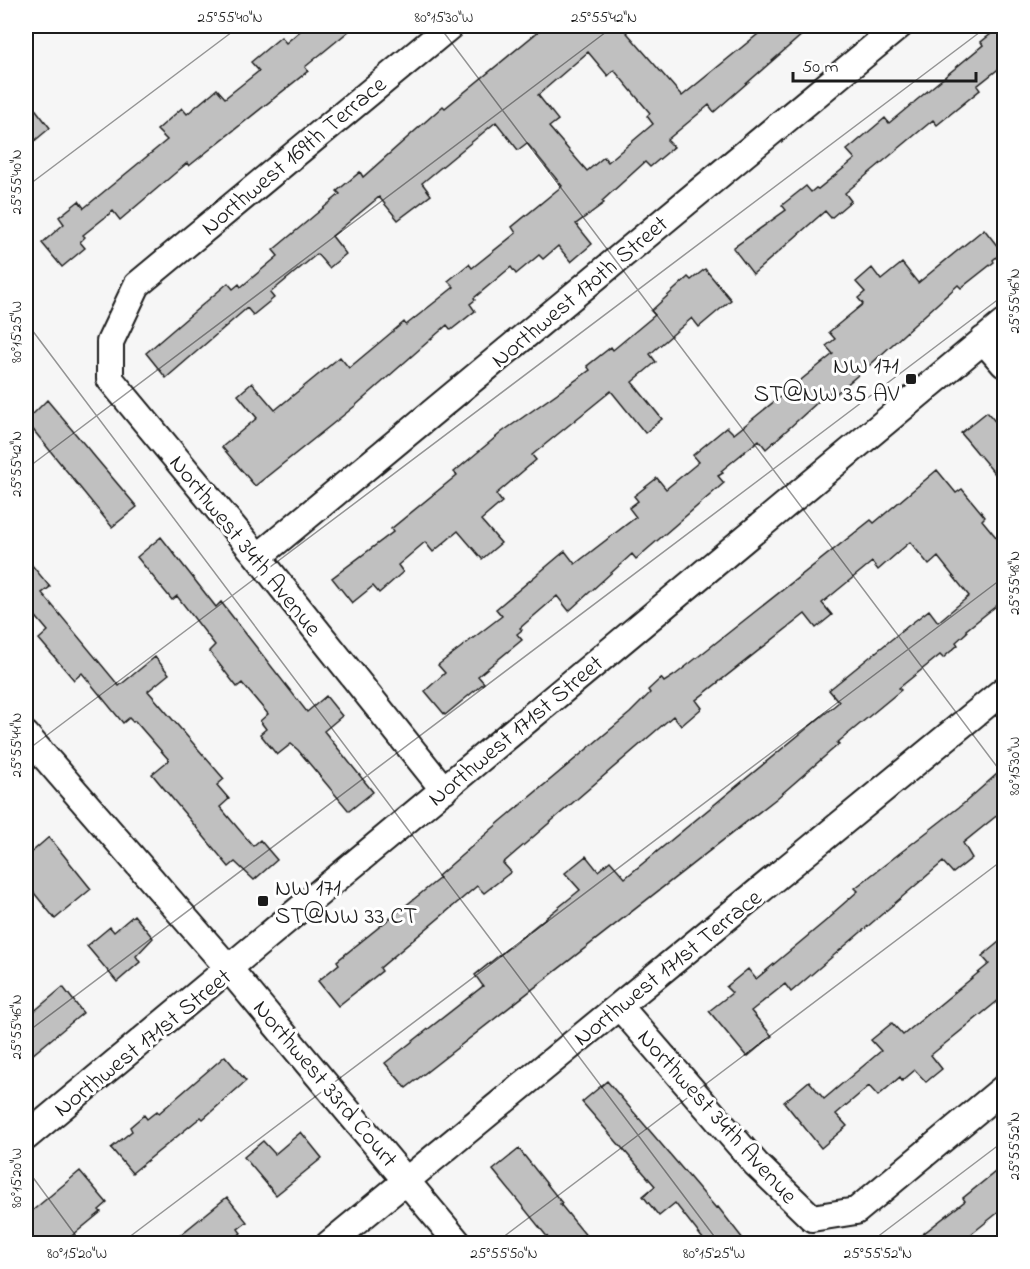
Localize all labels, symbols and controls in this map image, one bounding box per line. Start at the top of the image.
text: 25°55'40"N [197,7,263,29]
text: 80°15'30"W [415,7,473,29]
text: 25°55'42"N [571,7,637,29]
scale bar [793,45,976,83]
text: 50 m [802,55,839,81]
street label: Northwest 169th Terrace [194,68,395,245]
text: 25°55'40"N [6,149,28,215]
street label: Northwest 170th Street [484,208,677,378]
text: 25°55'46"N [1004,268,1026,334]
text: 80°15'25"W [6,301,28,363]
place label: NW 171 ST@NW 35 AV [754,350,900,413]
marker: NW 171 ST@NW 35 AV [904,372,918,386]
text: 25°55'42"N [6,431,28,497]
street label: Northwest 34th Avenue [160,448,329,645]
text: 25°55'48"N [1004,551,1026,615]
street label: Northwest 171st Street [421,648,612,816]
text: 25°55'44"N [6,713,28,777]
text: 80°15'30"W [1004,737,1026,795]
place label: NW 171 ST@NW 33 CT [275,872,418,935]
street label: Northwest 171st Terrace [567,882,771,1056]
marker: NW 171 ST@NW 33 CT [256,894,270,908]
street label: Northwest 171st Street [47,961,240,1127]
street label: Northwest 33rd Court [243,993,405,1176]
text: 25°55'46"N [6,994,28,1060]
street label: Northwest 34th Avenue [628,1022,805,1213]
text: 25°55'52"N [1004,1112,1026,1180]
text: 80°15'20"W [6,1148,28,1208]
text: 80°15'20"W [47,1243,107,1265]
text: 25°55'50"N [470,1243,538,1265]
text: 80°15'25"W [683,1243,745,1265]
text: 25°55'52"N [844,1243,912,1265]

